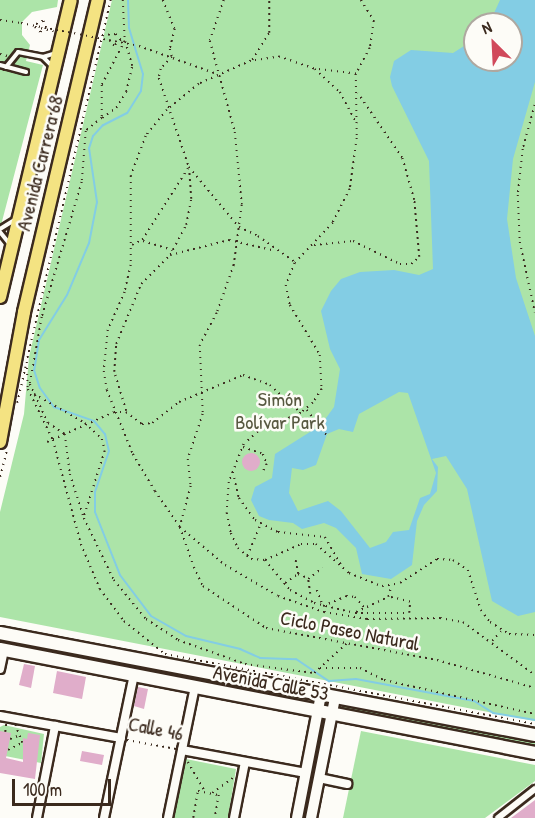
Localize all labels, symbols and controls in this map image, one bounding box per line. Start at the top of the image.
north arrow [463,12,523,72]
text: N [478,16,495,39]
street label: Avenida Carrera 68 [11,93,67,233]
park label: Simón Bolívar Park [235,386,325,433]
street label: Ciclo Paseo Natural [278,605,422,655]
street label: Avenida Calle 53 [211,659,331,705]
street label: Calle 46 [126,711,186,745]
scale bar [15,767,114,805]
text: 100 m [23,777,62,802]

